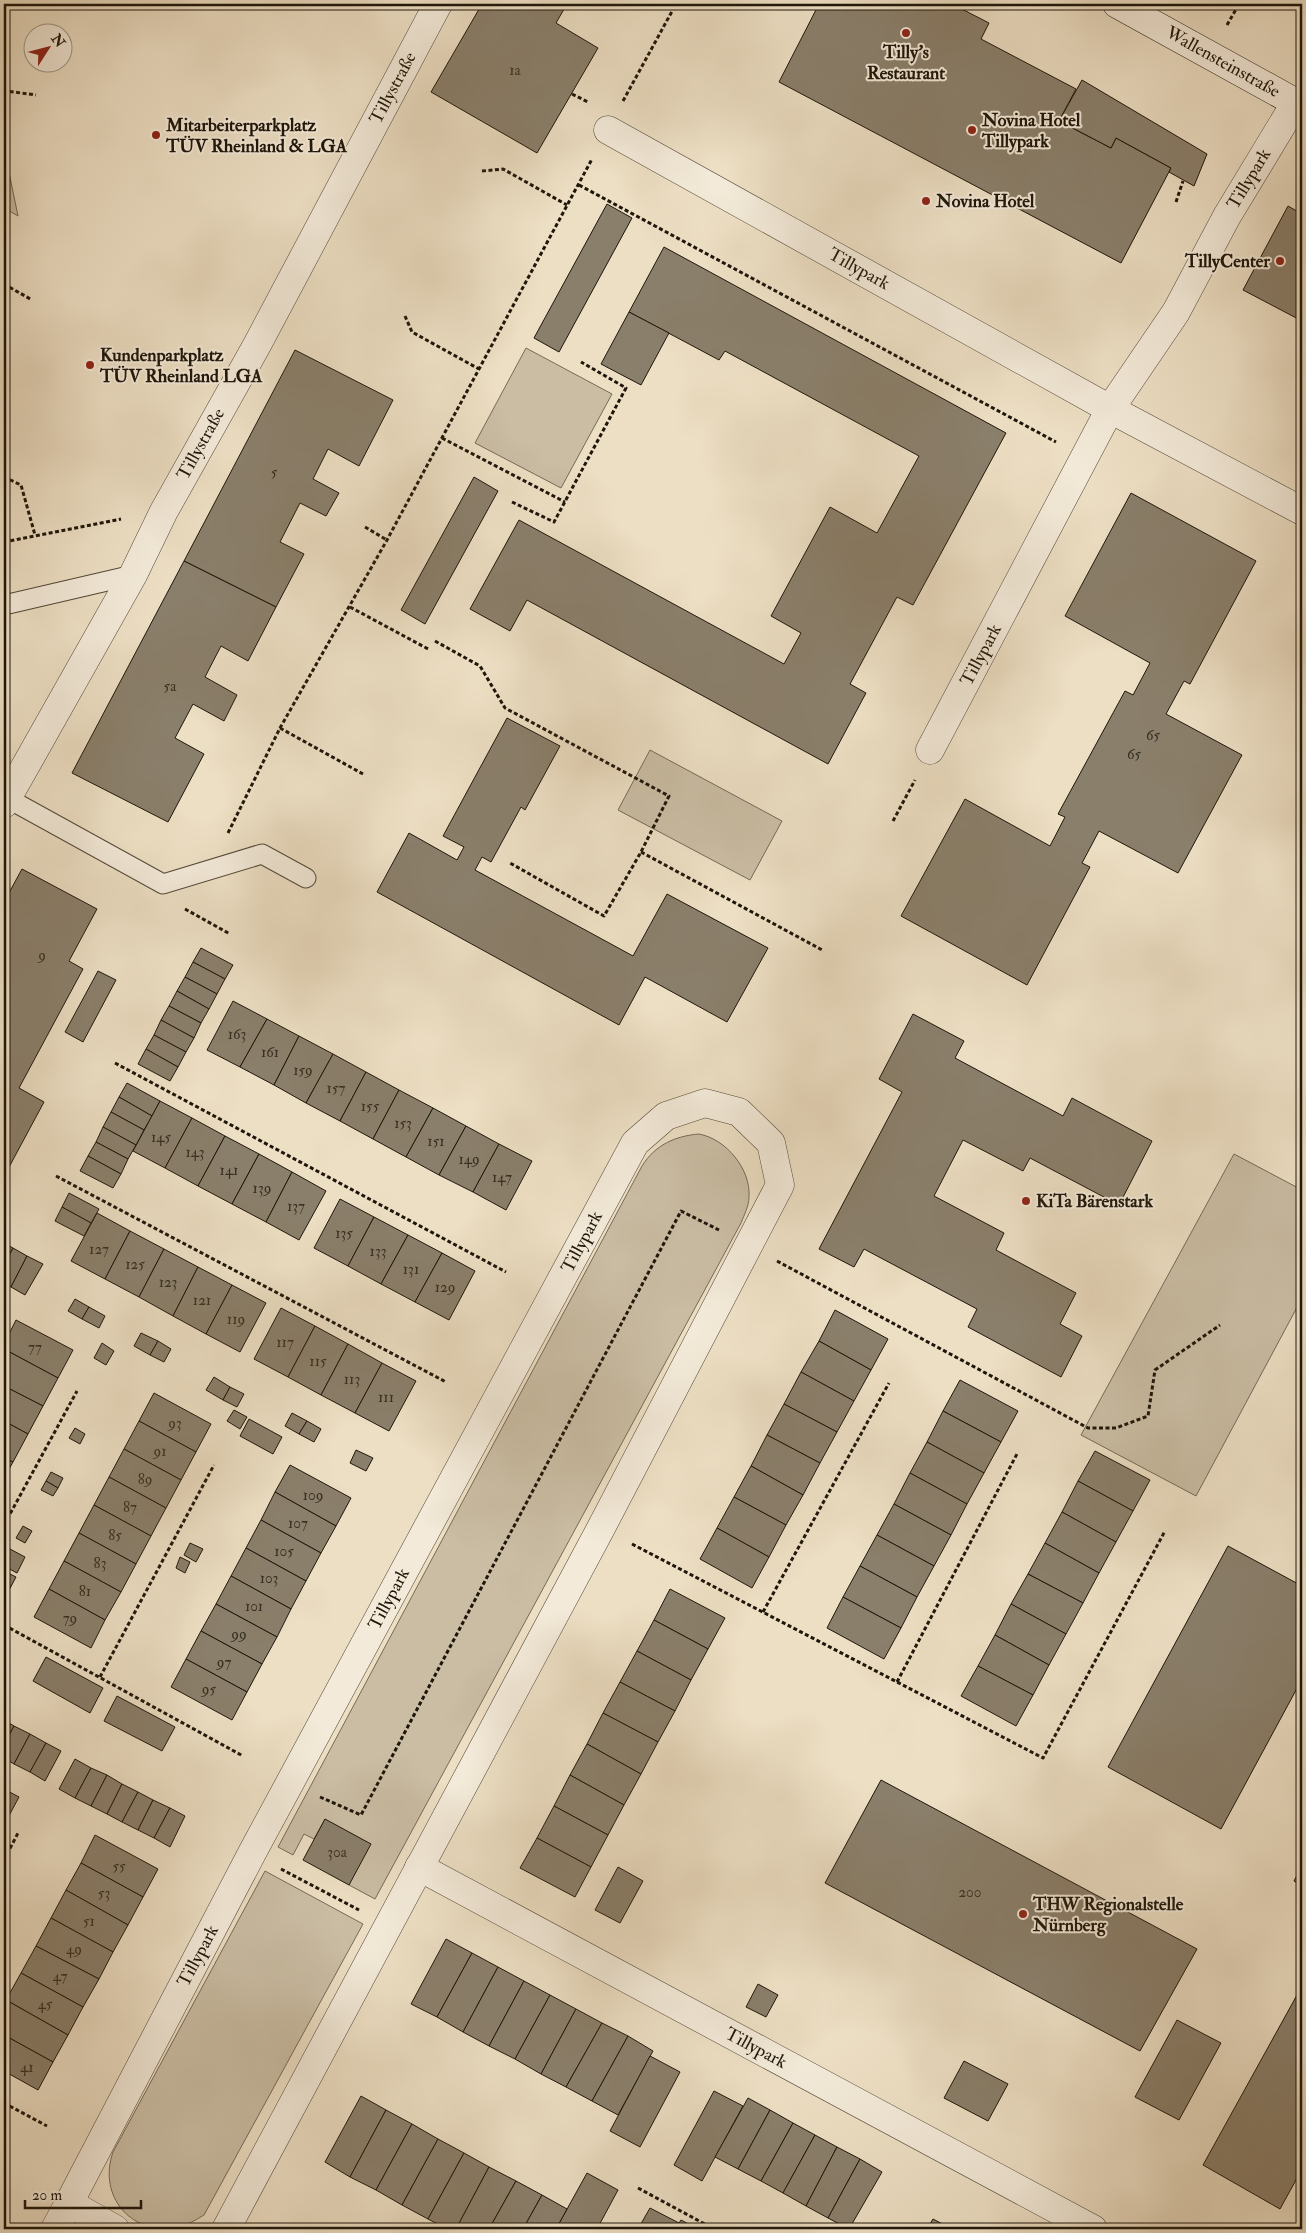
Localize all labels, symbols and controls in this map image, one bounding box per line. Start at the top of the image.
street label: Wallensteinstraße [1161,21,1285,103]
north arrow [22,22,72,72]
marker: Tilly’s Restaurant [900,27,912,39]
text: N [47,30,69,51]
place label: Tilly’s Restaurant [867,41,945,85]
street label: Tillystraße [364,48,422,128]
house number: 1a [509,61,522,80]
place label: Novina Hotel Tillypark [981,109,1081,153]
place label: Mitarbeiterparkplatz TÜV Rheinland & LGA [165,114,348,158]
marker: Novina Hotel Tillypark [966,124,978,136]
marker: Mitarbeiterparkplatz TÜV Rheinland & LGA [150,129,162,141]
street label: Tillypark [1222,144,1276,214]
place label: Novina Hotel [935,190,1035,213]
marker: Novina Hotel [920,195,932,207]
street label: Tillypark [824,243,894,295]
place label: TillyCenter [1184,250,1270,273]
marker: TillyCenter [1274,255,1286,267]
place label: Kundenparkplatz TÜV Rheinland LGA [99,344,263,388]
marker: Kundenparkplatz TÜV Rheinland LGA [84,359,96,371]
street label: Tillystraße [172,404,230,484]
house number: 5 [271,463,278,482]
street label: Tillypark [955,620,1007,690]
house number: 5a [164,677,177,696]
house number: 65 [1146,726,1160,745]
house number: 65 [1127,745,1141,764]
house number: 9 [37,946,46,965]
house number: 163 [228,1025,246,1044]
house number: 161 [261,1043,279,1062]
house number: 159 [293,1061,313,1080]
house number: 157 [327,1079,346,1098]
house number: 155 [361,1097,380,1116]
house number: 153 [394,1114,412,1133]
house number: 145 [151,1128,171,1147]
house number: 151 [427,1132,445,1151]
house number: 143 [185,1143,205,1162]
house number: 149 [458,1150,480,1169]
house number: 141 [220,1161,238,1180]
house number: 147 [492,1168,512,1187]
house number: 139 [253,1179,271,1198]
place label: KiTa Bärenstark [1036,1190,1153,1213]
marker: KiTa Bärenstark [1020,1195,1032,1207]
house number: 137 [287,1197,305,1216]
street label: Tillypark [556,1207,608,1277]
house number: 135 [335,1224,353,1243]
house number: 127 [89,1240,109,1259]
house number: 133 [370,1242,386,1261]
house number: 125 [125,1255,145,1274]
house number: 131 [403,1260,419,1279]
house number: 123 [159,1273,177,1292]
house number: 129 [435,1278,455,1297]
house number: 121 [193,1291,211,1310]
house number: 119 [227,1310,245,1329]
house number: 117 [276,1333,294,1352]
house number: 77 [28,1338,42,1357]
house number: 115 [309,1352,327,1371]
house number: 113 [344,1370,360,1389]
house number: 111 [378,1388,394,1407]
house number: 93 [167,1414,182,1433]
house number: 91 [153,1442,167,1461]
house number: 89 [138,1470,152,1489]
house number: 109 [303,1486,323,1505]
house number: 87 [123,1498,137,1517]
house number: 107 [288,1514,308,1533]
house number: 85 [108,1526,122,1545]
house number: 105 [274,1542,294,1561]
house number: 83 [94,1554,106,1573]
street label: Tillypark [363,1564,415,1634]
house number: 103 [260,1569,278,1588]
house number: 81 [79,1582,91,1601]
house number: 101 [245,1597,263,1616]
house number: 79 [63,1609,77,1628]
house number: 99 [230,1625,247,1644]
house number: 97 [216,1653,231,1672]
house number: 95 [201,1680,217,1699]
house number: 30a [327,1843,348,1862]
house number: 55 [112,1857,126,1876]
house number: 200 [959,1883,981,1902]
house number: 53 [98,1884,110,1903]
place label: THW Regionalstelle Nürnberg [1032,1893,1184,1937]
marker: THW Regionalstelle Nürnberg [1017,1908,1029,1920]
house number: 51 [83,1912,95,1931]
street label: Tillypark [172,1921,224,1991]
house number: 49 [66,1940,82,1959]
house number: 47 [53,1967,67,1986]
house number: 45 [38,1995,53,2014]
street label: Tillypark [721,2022,791,2074]
house number: 41 [20,2058,34,2077]
scale bar [25,2178,141,2210]
text: 20 m [32,2186,62,2205]

